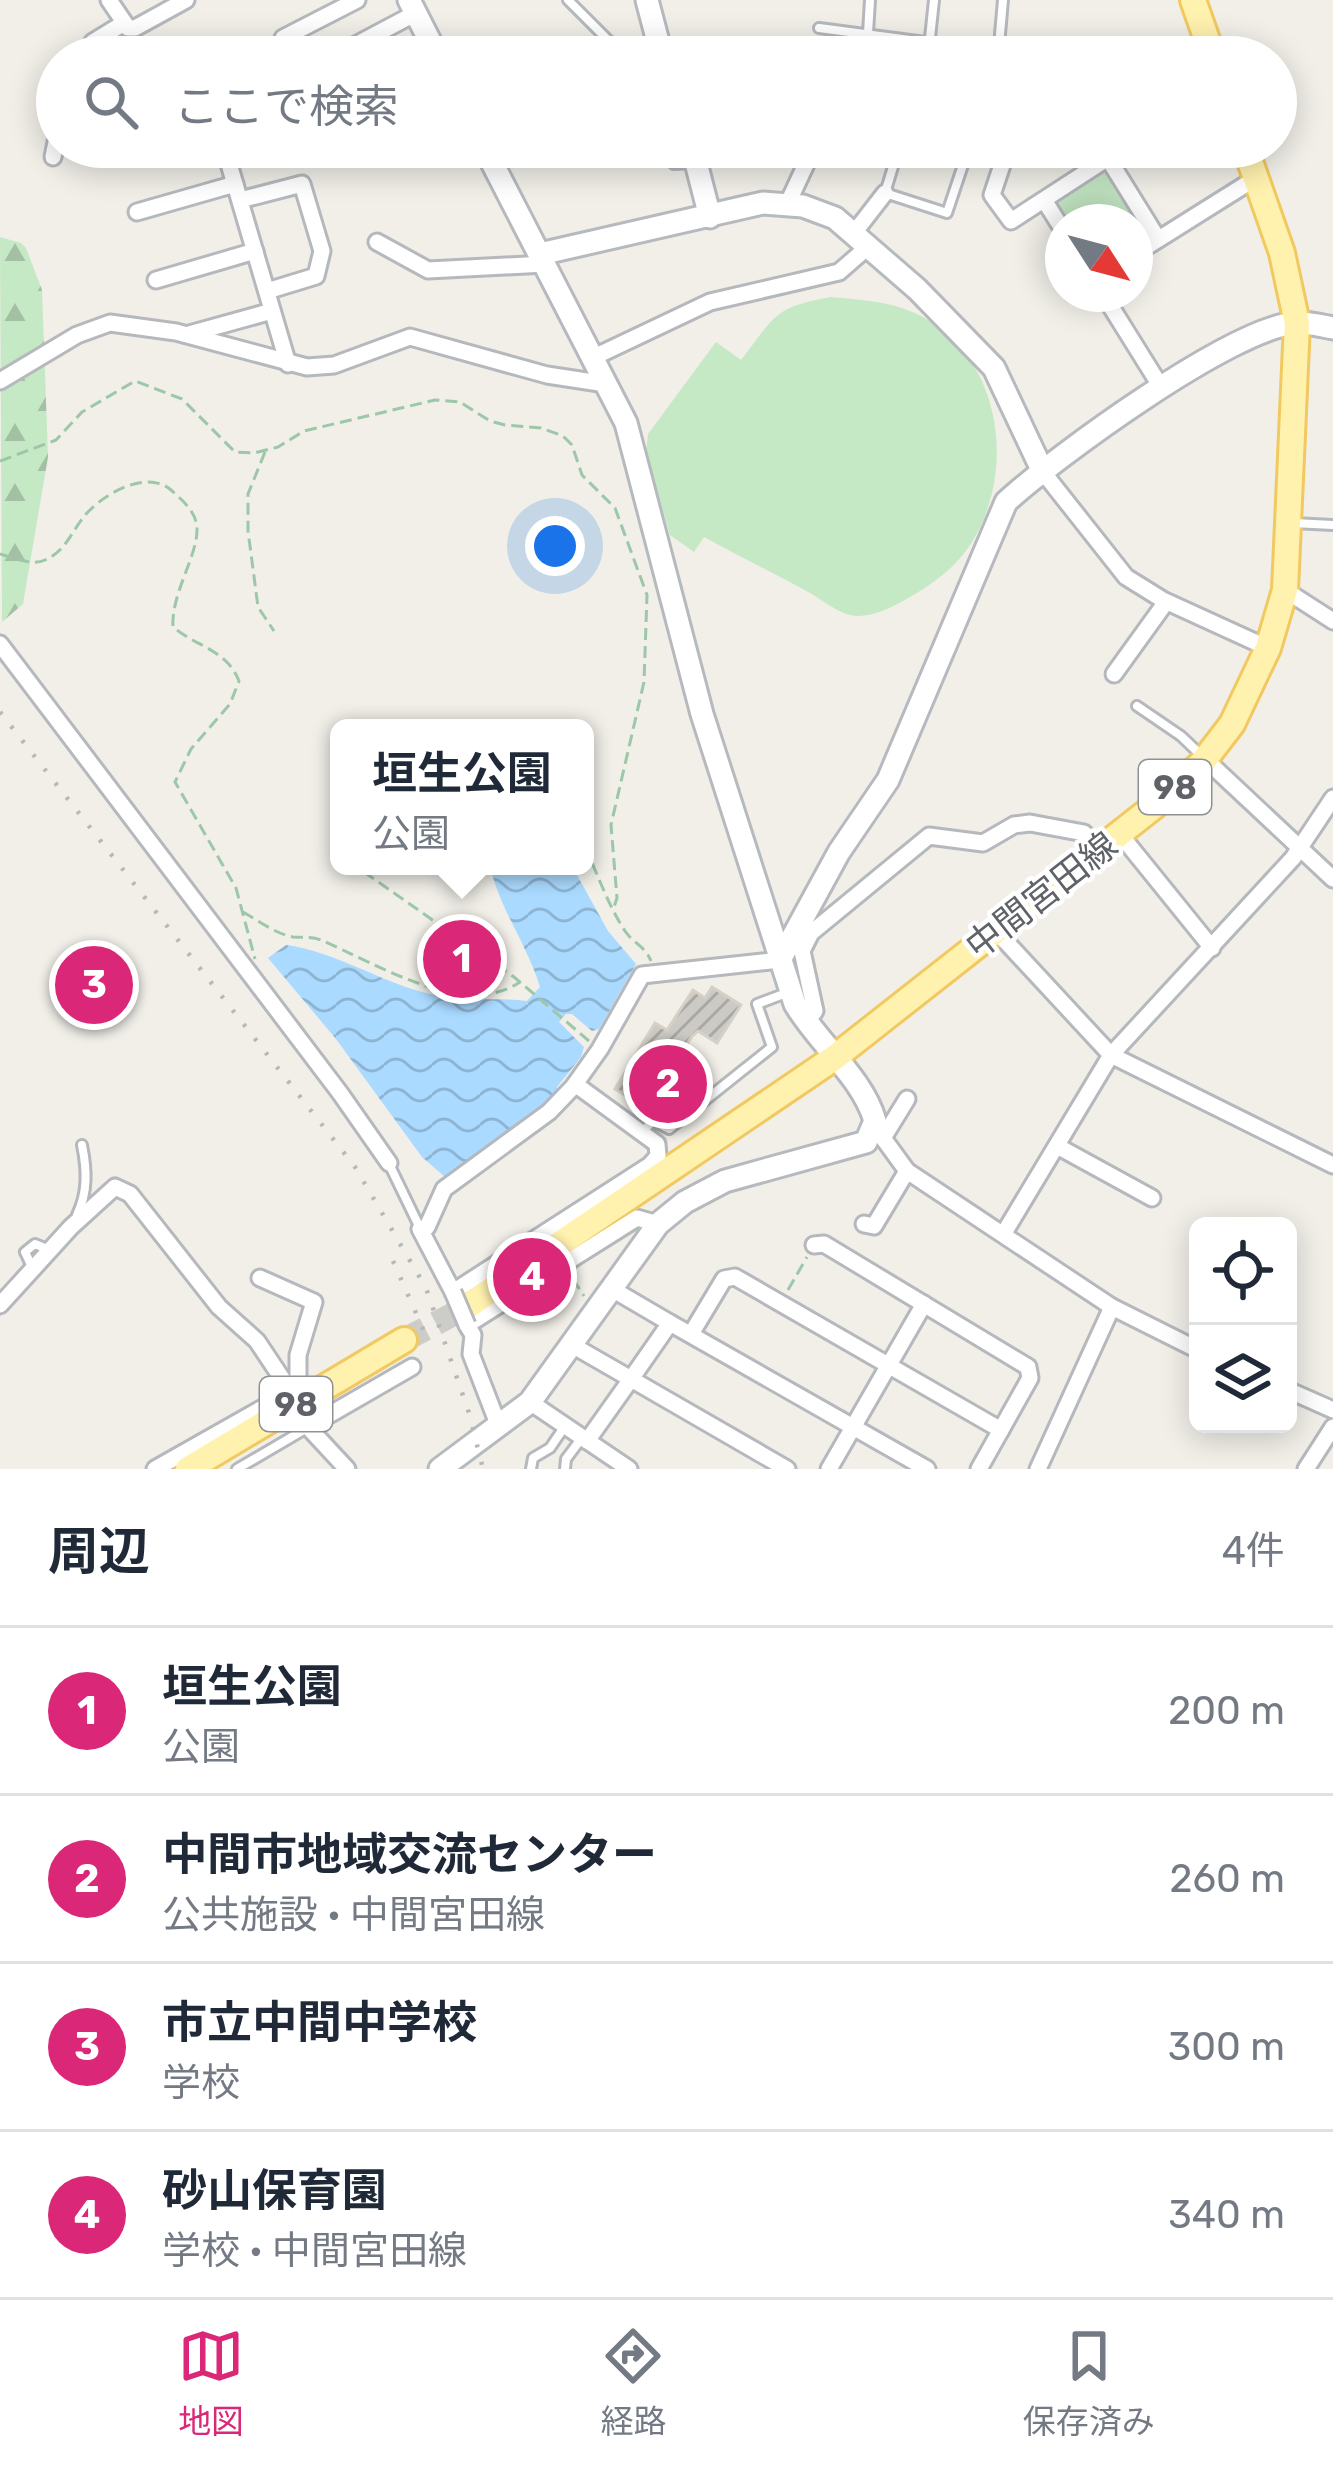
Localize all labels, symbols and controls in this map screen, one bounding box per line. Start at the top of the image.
search box [36,36,1297,168]
icon: search [78,69,144,135]
text: ここで検索 [174,80,399,133]
north arrow [1045,204,1153,312]
your location [525,516,585,576]
popup [330,719,594,875]
text: 垣生公園 [372,747,552,800]
road number: 98 [1139,760,1211,814]
text: 公園 [372,811,450,857]
street label: 中間宮田線 [957,823,1125,968]
pin: 1 [423,914,501,1004]
pin: 3 [55,940,133,1030]
pin: 2 [629,1039,707,1129]
map controls [1189,1217,1297,1433]
button: locate [1189,1217,1297,1325]
pin: 4 [493,1232,571,1322]
button: layers [1189,1325,1297,1433]
road number: 98 [260,1377,332,1431]
text: 周辺 [48,1521,150,1582]
text: 4件 [1222,1528,1285,1574]
text: 垣生公園 [162,1660,342,1713]
text: 1 [77,1688,97,1734]
text: 200 m [1168,1688,1285,1734]
text: 公園 [162,1724,240,1770]
text: 中間市地域交流センター [162,1828,657,1881]
text: 2 [74,1856,100,1902]
text: 260 m [1170,1856,1285,1902]
text: 公共施設 · 中間宮田線 [162,1892,545,1938]
text: 市立中間中学校 [162,1996,477,2049]
text: 3 [74,2024,100,2070]
text: 300 m [1168,2024,1285,2070]
text: 学校 [162,2060,240,2106]
text: 砂山保育園 [162,2164,387,2217]
text: 4 [74,2192,100,2238]
text: 340 m [1168,2192,1285,2238]
text: 学校 · 中間宮田線 [162,2228,467,2274]
tab: 地図 [178,2323,244,2443]
tab: 経路 [600,2323,666,2443]
tab: 保存済み [1023,2323,1155,2443]

